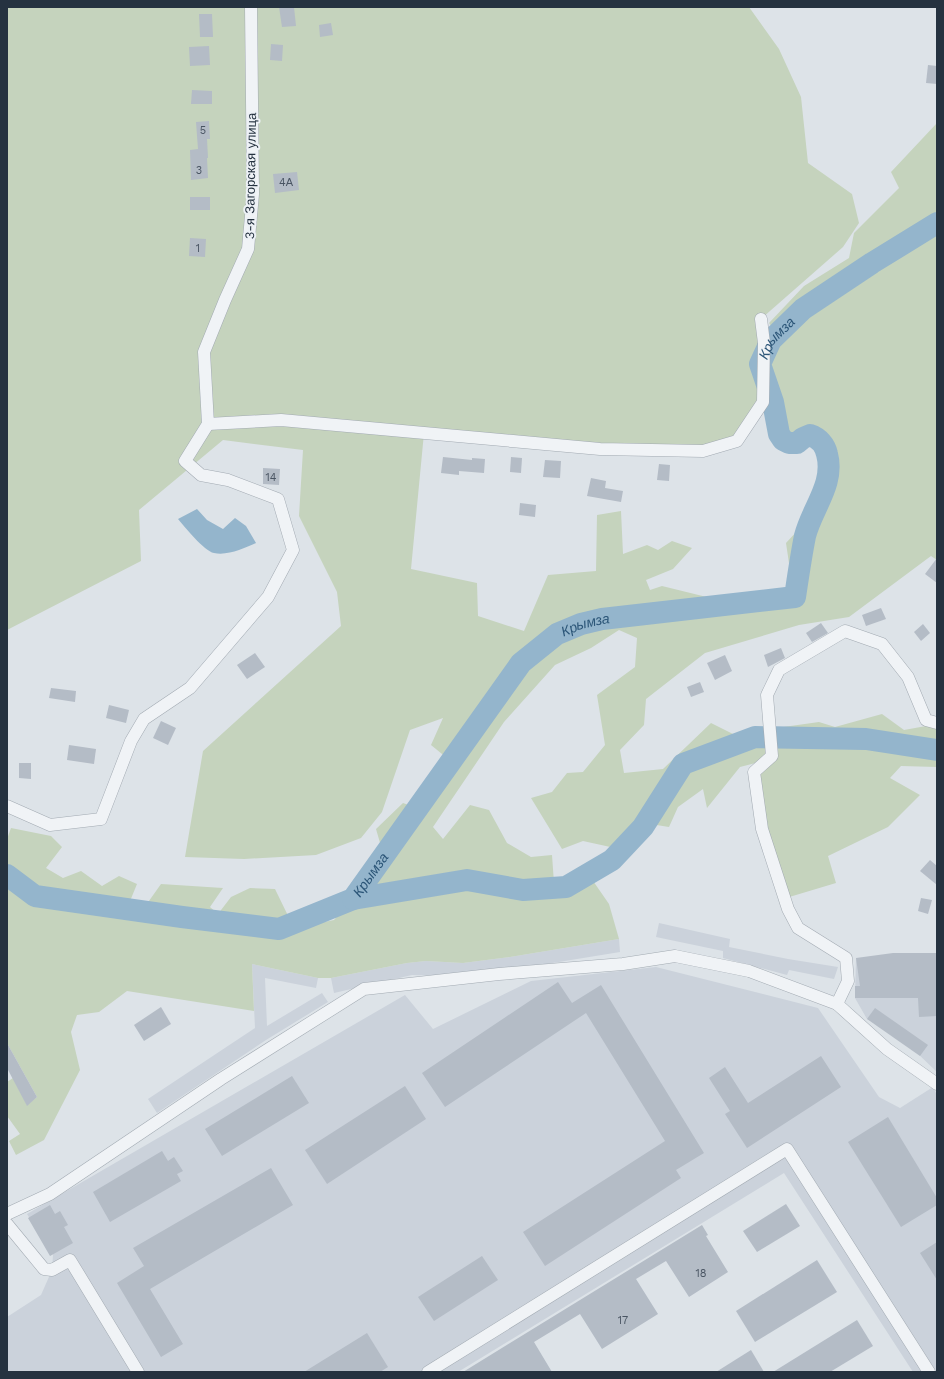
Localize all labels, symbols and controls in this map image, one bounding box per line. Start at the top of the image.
street label: 3-я Загорская улица [242,112,259,239]
house number: 5 [200,124,206,137]
house number: 3 [196,164,202,177]
house number: 4А [279,176,294,189]
house number: 1 [196,242,200,255]
water label: Крымза [755,313,798,362]
house number: 14 [265,471,277,484]
water label: Крымза [559,610,610,639]
water label: Крымза [349,849,391,900]
house number: 18 [695,1267,707,1280]
house number: 17 [618,1314,628,1327]

